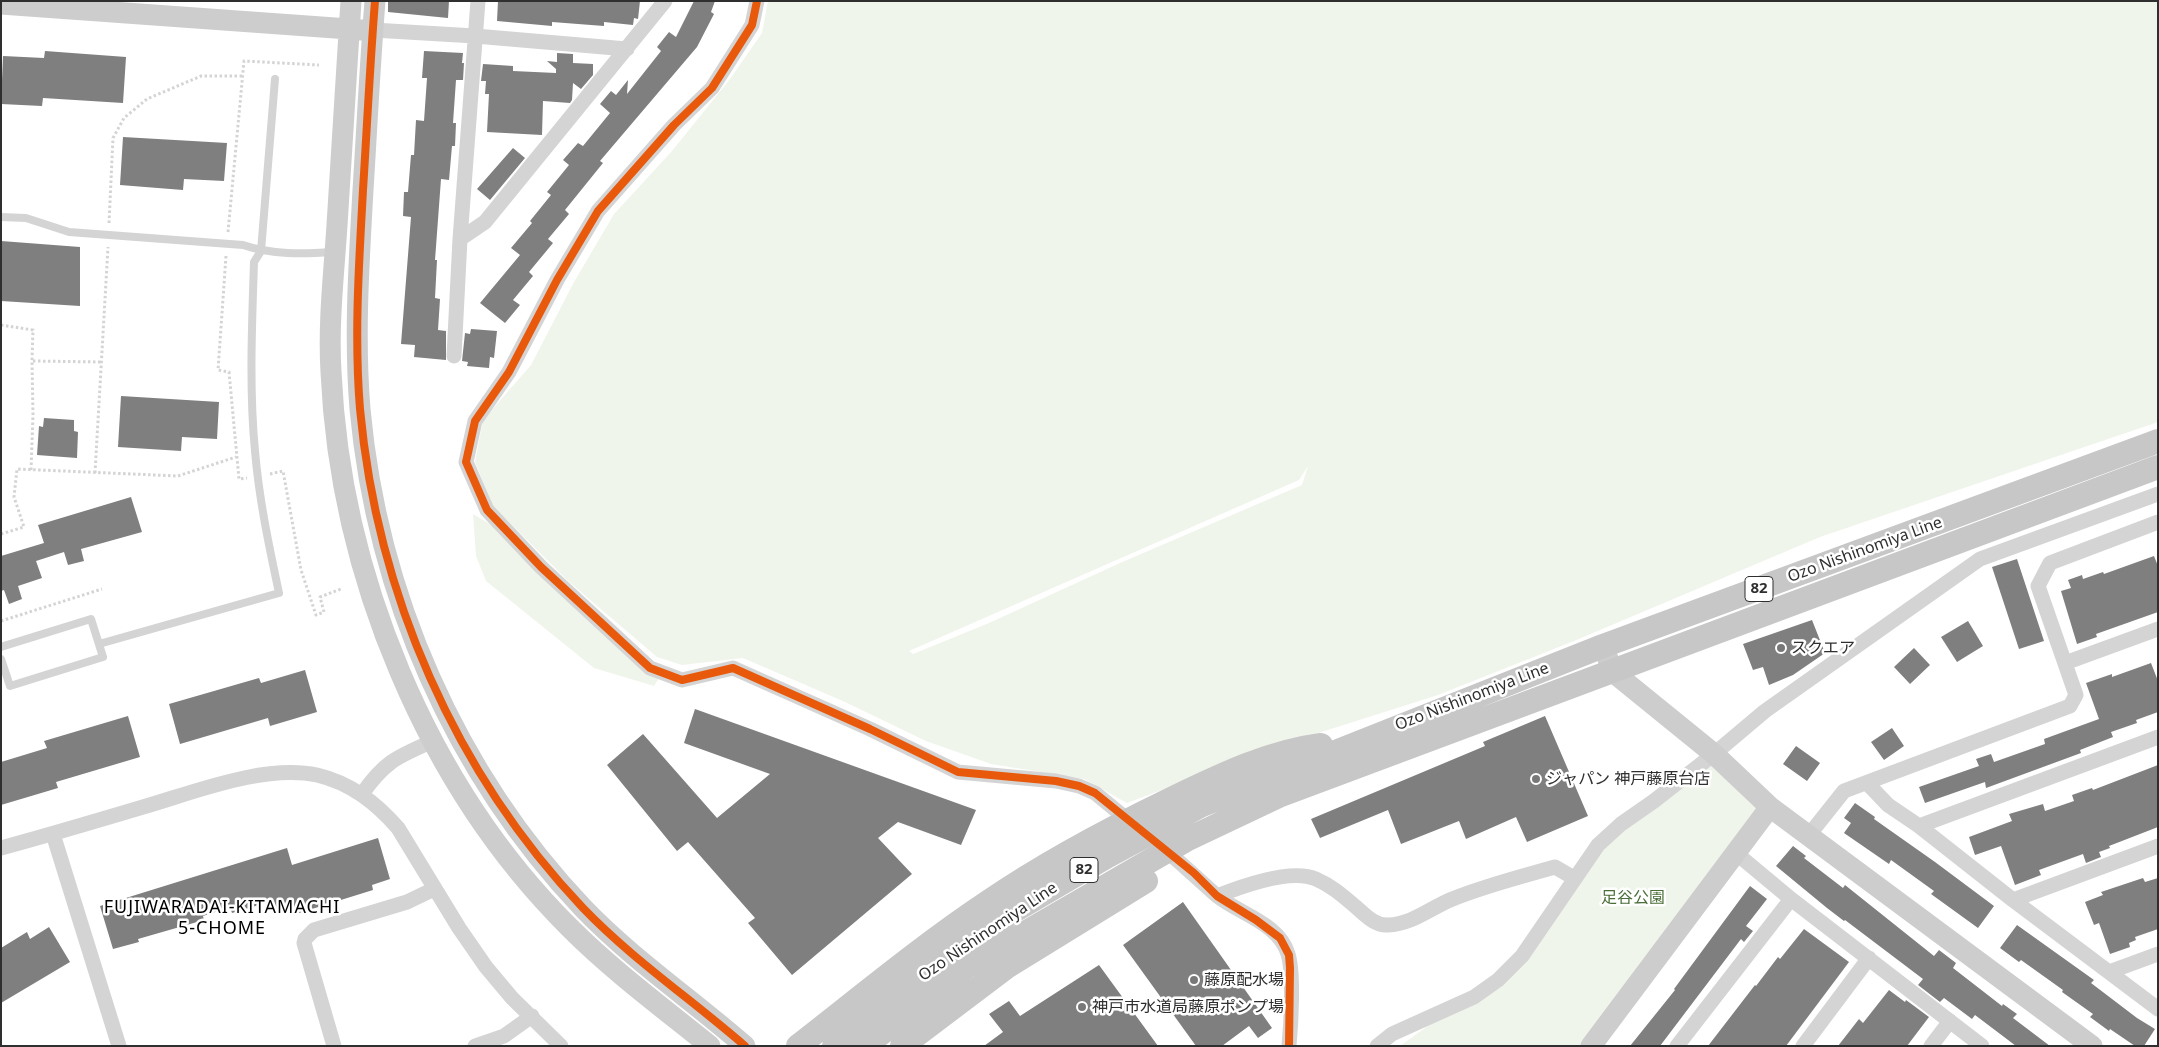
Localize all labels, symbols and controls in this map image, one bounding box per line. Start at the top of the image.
street label: Ozo Nishinomiya Line [1785,513,1945,587]
road number: 82 [1745,576,1773,602]
place label: スクエア [1791,638,1855,658]
marker: スクエア [1775,642,1787,654]
street label: Ozo Nishinomiya Line [1392,659,1552,735]
place label: ジャパン 神戸藤原台店 [1546,769,1710,789]
marker: ジャパン 神戸藤原台店 [1530,773,1542,785]
road number: 82 [1070,858,1098,882]
street label: Ozo Nishinomiya Line [915,878,1061,986]
park label: 足谷公園 [1601,888,1665,908]
district label: FUJIWARADAI-KITAMACHI 5-CHOME [101,897,343,940]
place label: 藤原配水場 [1204,970,1284,990]
marker: 藤原配水場 [1188,974,1200,986]
place label: 神戸市水道局藤原ポンプ場 [1092,997,1284,1017]
marker: 神戸市水道局藤原ポンプ場 [1076,1001,1088,1013]

